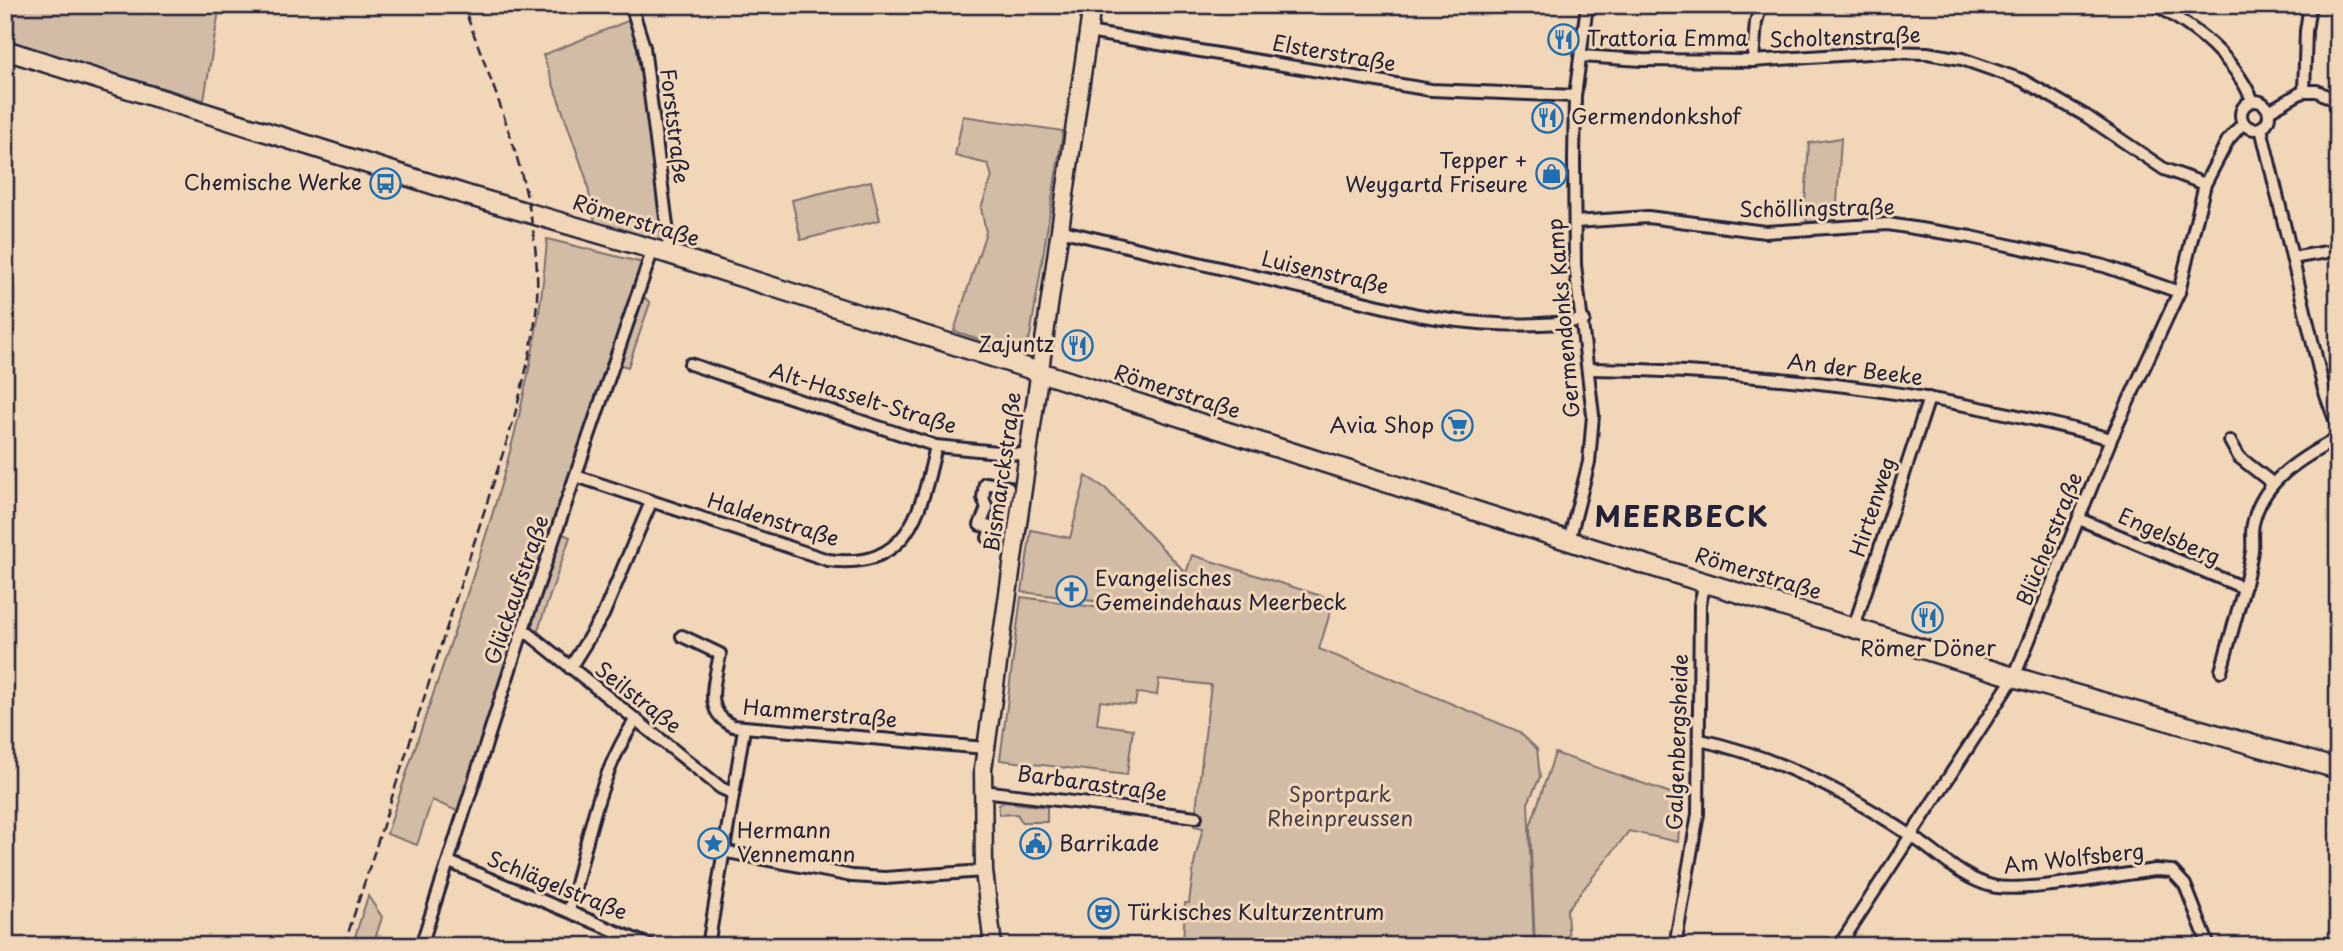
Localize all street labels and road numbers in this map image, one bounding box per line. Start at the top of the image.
street label: Scholtenstraße [1769,17,1921,55]
street label: Elsterstraße [1270,25,1399,79]
street label: Forststraße [653,66,699,185]
street label: Römerstraße [569,185,704,254]
street label: Schöllingstraße [1739,190,1895,224]
street label: Germendonks Kamp [1537,217,1587,419]
street label: Luisenstraße [1259,241,1392,301]
street label: An der Beeke [1786,344,1925,392]
street label: Alt-Hasselt-Straße [766,353,961,441]
street label: Römerstraße [1110,355,1245,426]
street label: Bismarckstraße [974,390,1028,554]
street label: Hirtenweg [1840,452,1902,561]
street label: Blücherstraße [2007,467,2089,610]
street label: Haldenstraße [704,483,843,553]
street label: Engelsberg [2114,498,2226,572]
street label: Glückaufstraße [475,510,556,668]
street label: Römerstraße [1691,538,1826,607]
street label: Seilstraße [589,653,689,740]
street label: Galgenbergsheide [1657,653,1695,831]
street label: Hammerstraße [742,689,899,735]
street label: Barbarastraße [1015,756,1169,808]
street label: Am Wolfsberg [2002,834,2146,880]
street label: Schlägelstraße [483,841,633,927]

